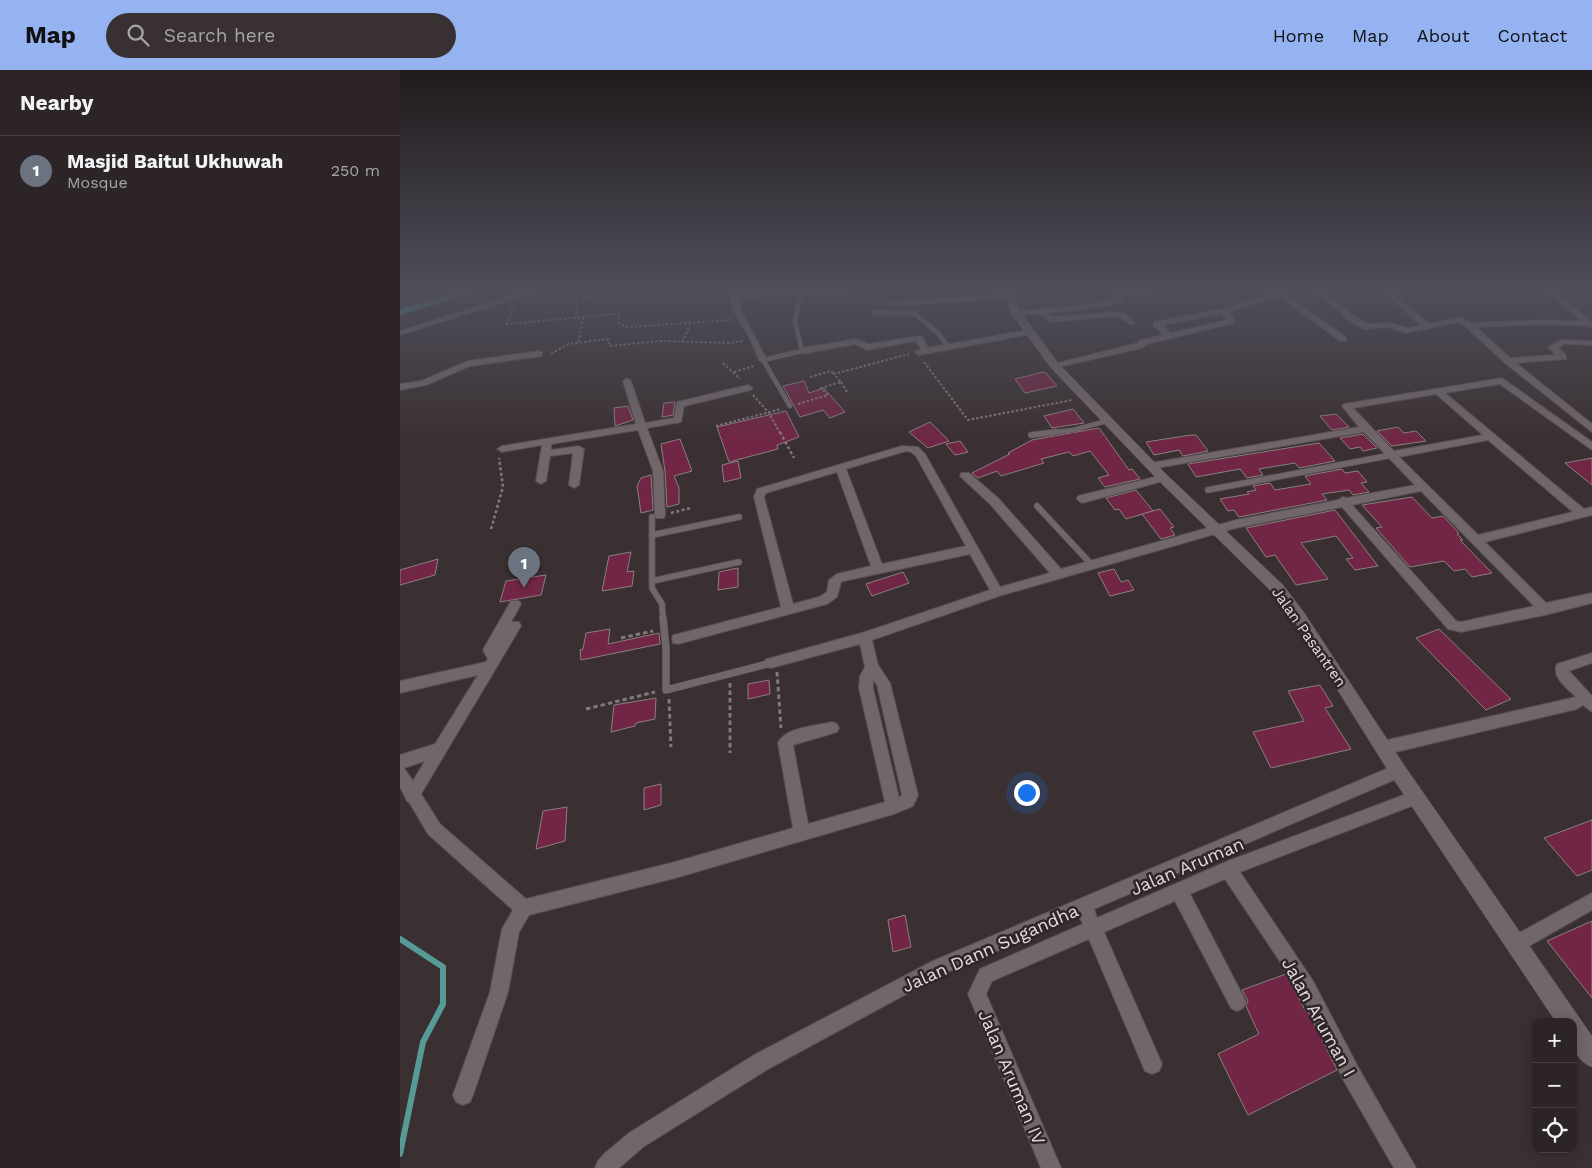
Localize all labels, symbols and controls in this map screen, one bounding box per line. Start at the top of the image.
search box [106,13,456,58]
text: Map [25,21,76,49]
icon: search [124,21,152,49]
text: Search here [164,24,275,47]
text: Home [1273,25,1324,46]
text: Map [1352,25,1389,46]
text: About [1417,25,1469,46]
text: Contact [1497,25,1567,46]
text: Nearby [20,90,93,115]
text: Masjid Baitul Ukhuwah [67,150,283,173]
text: 1 [33,161,39,180]
text: 250 m [331,161,380,180]
text: Mosque [67,173,128,192]
pin: 1 [508,547,540,588]
street label: Jalan Pasantren [1268,584,1350,690]
your location [1014,780,1040,806]
street label: Jalan Aruman [1127,833,1247,899]
street label: Jalan Dann Sugandha [899,900,1081,996]
street label: Jalan Aruman I [1278,954,1360,1080]
street label: Jalan Aruman IV [974,1006,1050,1148]
map controls [1532,1018,1577,1153]
button: + [1532,1018,1577,1063]
button: − [1532,1063,1577,1108]
button: locate [1532,1108,1577,1153]

